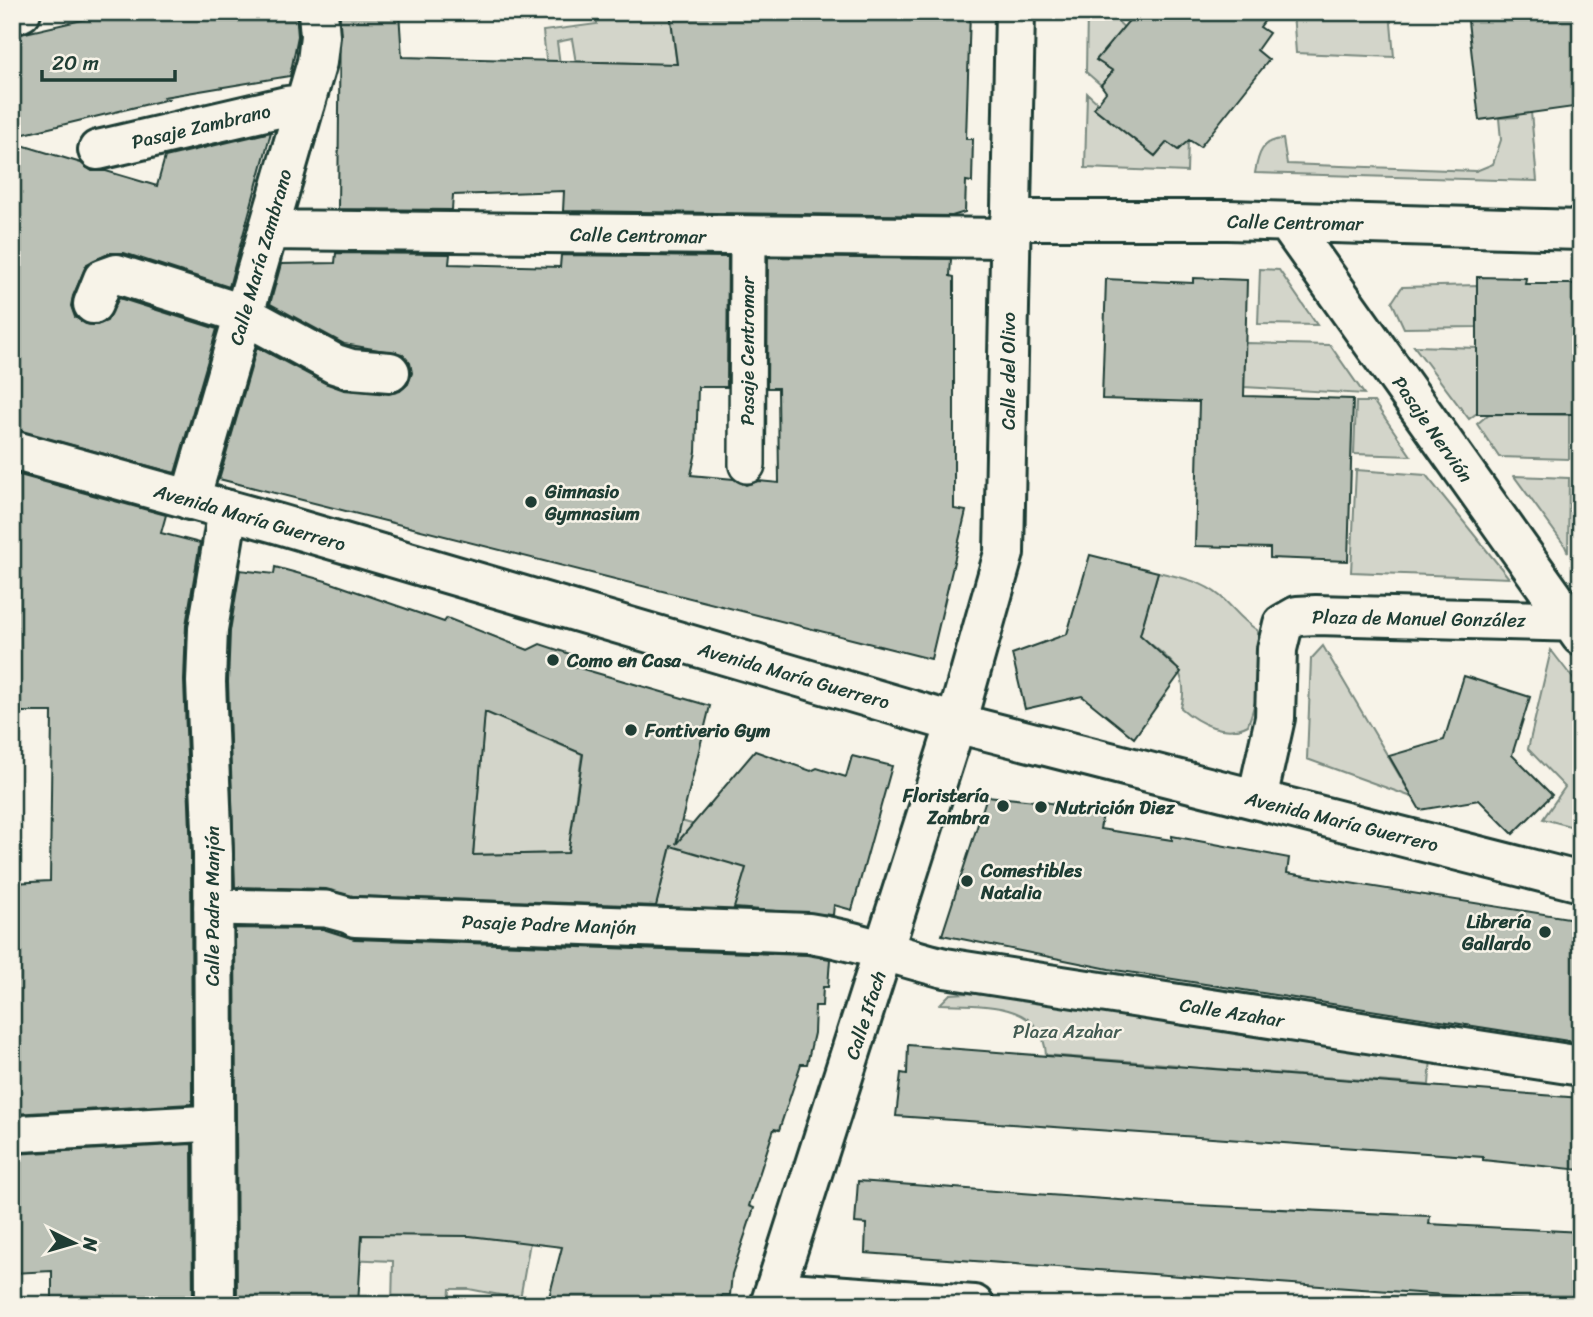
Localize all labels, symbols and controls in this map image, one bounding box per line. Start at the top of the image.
scale bar [42,38,175,82]
text: 20 m [52,44,99,82]
street label: Pasaje Zambrano [128,94,274,158]
street label: Calle María Zambrano [220,165,301,349]
street label: Calle Centromar [1227,205,1364,240]
street label: Calle Centromar [570,218,707,253]
street label: Pasaje Centromar [731,275,764,426]
street label: Calle del Olivo [992,312,1025,430]
street label: Pasaje Nervión [1383,369,1482,490]
street label: Avenida María Guerrero [149,474,350,561]
place label: Gimnasio Gymnasium [544,475,640,530]
marker: Gimnasio Gymnasium [523,494,539,510]
street label: Plaza de Manuel González [1312,600,1527,637]
street label: Avenida María Guerrero [693,632,894,719]
place label: Como en Casa [566,644,681,677]
marker: Como en Casa [545,652,561,668]
place label: Fontiverio Gym [644,714,771,747]
marker: Fontiverio Gym [623,722,639,738]
place label: Floristería Zambra [902,779,989,834]
street label: Avenida María Guerrero [1241,781,1442,861]
place label: Nutrición Diez [1054,791,1176,824]
marker: Floristería Zambra [995,798,1011,814]
marker: Nutrición Diez [1033,799,1049,815]
street label: Calle Padre Manjón [196,826,229,986]
place label: Comestibles Natalia [980,854,1083,909]
marker: Comestibles Natalia [959,873,975,889]
street label: Pasaje Padre Manjón [461,905,637,944]
place label: Librería Gallardo [1461,905,1532,960]
marker: Librería Gallardo [1537,924,1553,940]
street label: Calle Ifach [836,966,895,1064]
street label: Calle Azahar [1177,988,1288,1037]
park label: Plaza Azahar [1013,1015,1122,1048]
north arrow [38,1208,108,1278]
text: N [73,1235,108,1253]

